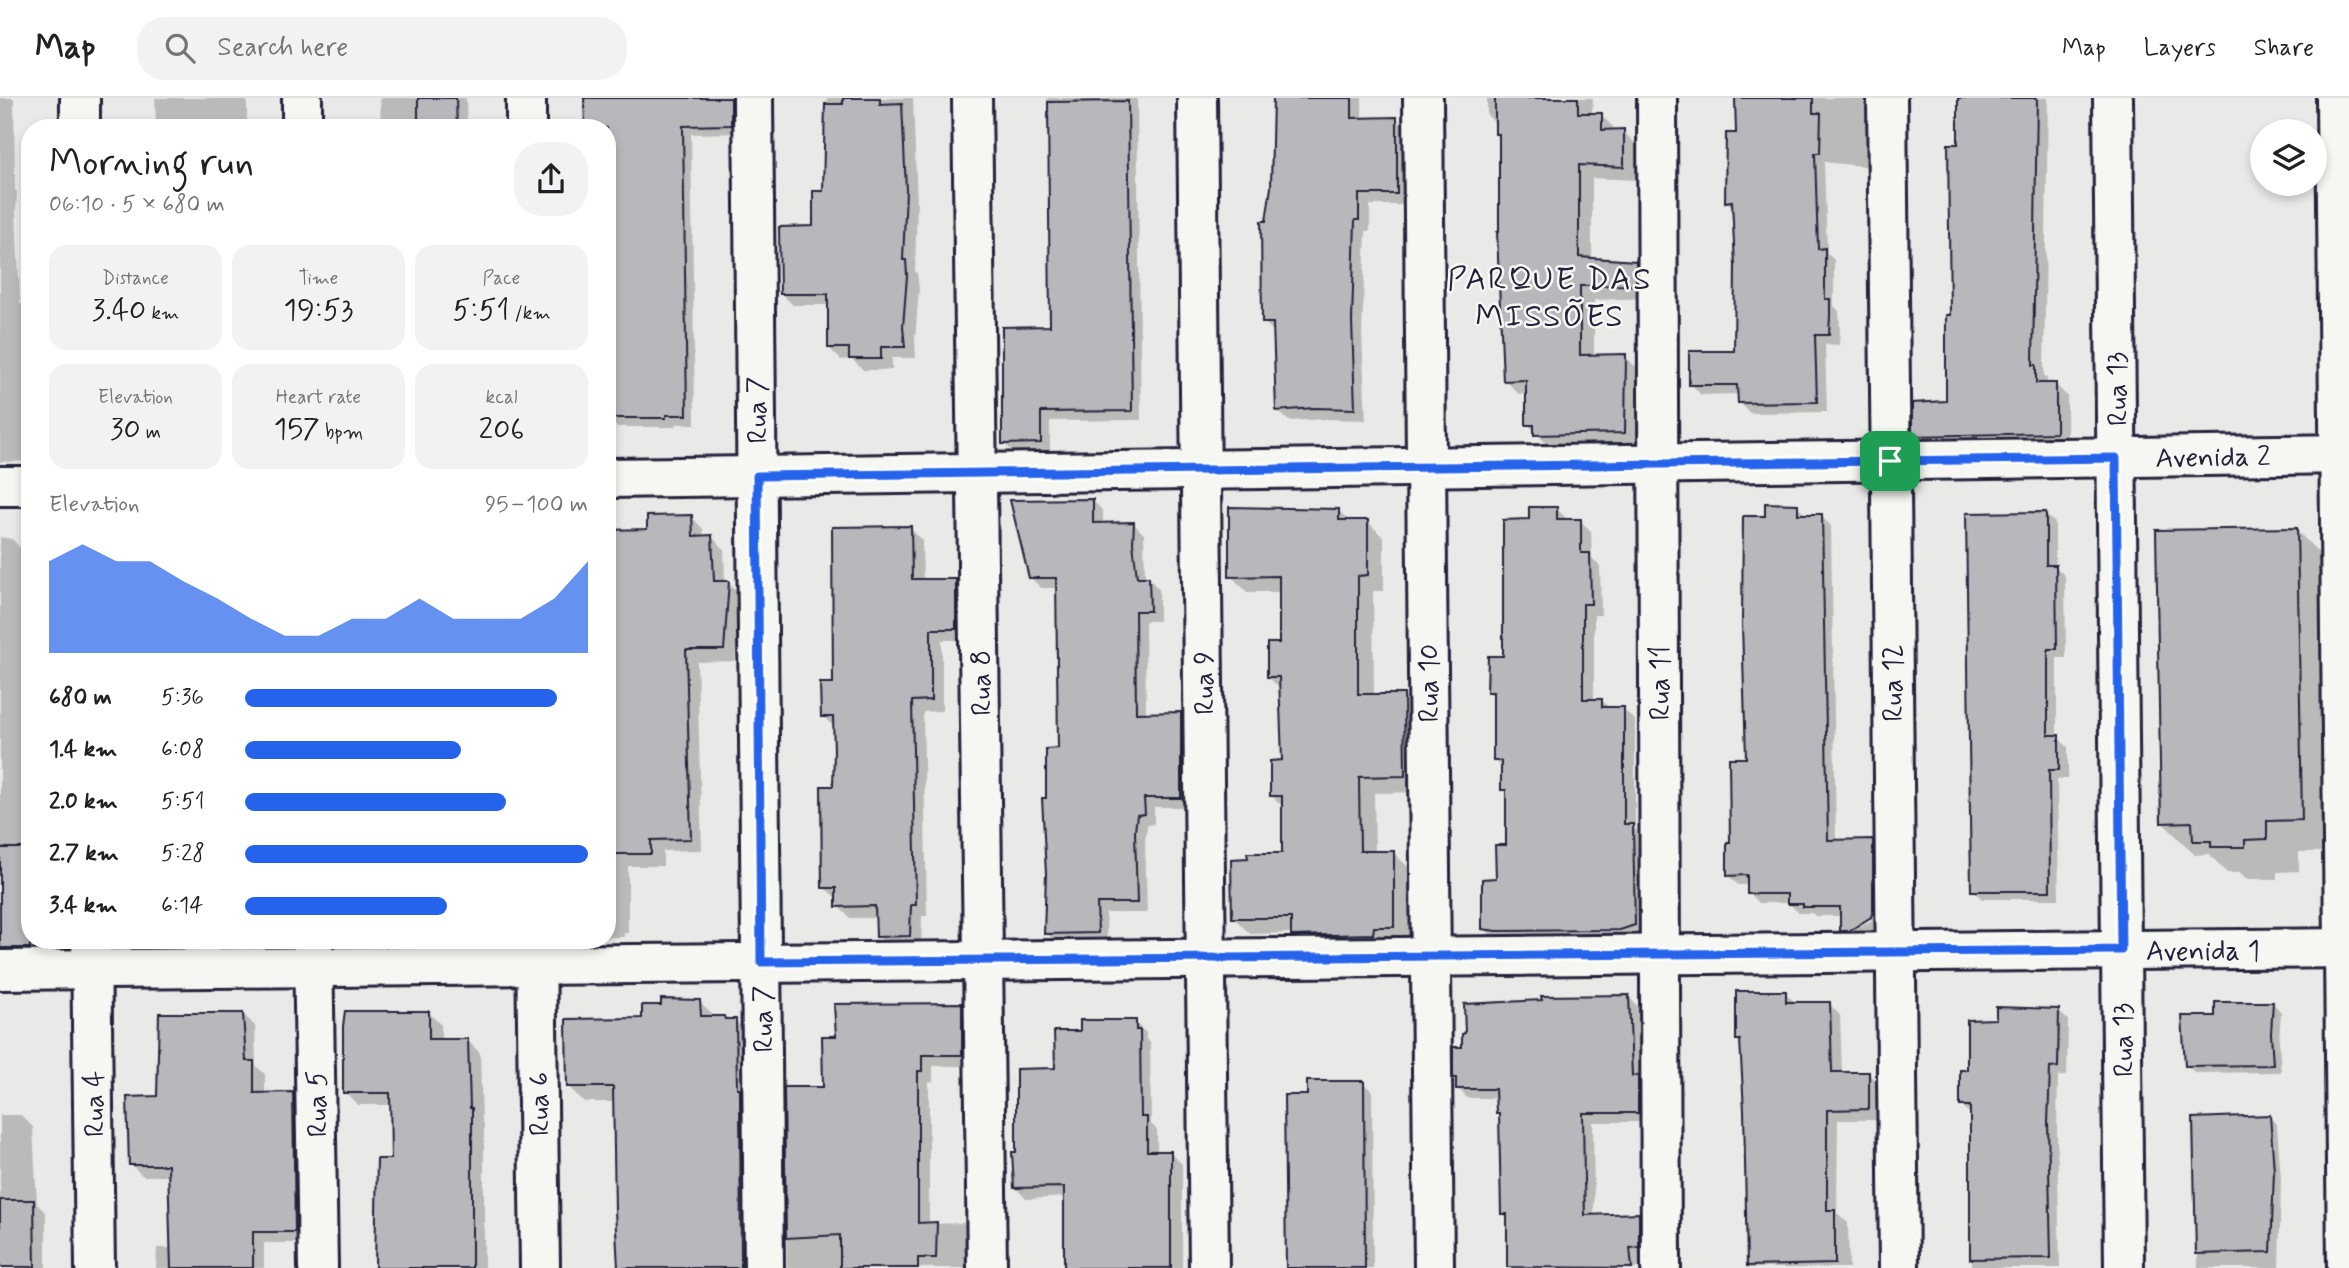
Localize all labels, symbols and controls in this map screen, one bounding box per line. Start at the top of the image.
search box [137,17,627,80]
text: Map [35,26,95,70]
icon: search [161,29,199,67]
text: Search here [217,31,348,65]
text: Map [2062,33,2106,64]
text: Layers [2144,33,2216,64]
text: Share [2254,33,2314,64]
map controls [2250,119,2327,196]
button: layers [2250,119,2327,196]
text: Morning run [49,139,254,188]
button: share [514,142,588,216]
text: 06:10 · 5 × 680 m [49,190,225,220]
district label: PARQUE DAS MISSÕES [1447,259,1653,338]
text: Distance [102,266,169,291]
text: Time [299,266,338,291]
text: Pace [483,266,520,291]
text: 3.40 [92,291,146,330]
text: 19:53 [284,291,354,330]
text: 5:51 [452,291,509,330]
text: km [146,301,179,326]
text: /km [509,301,551,326]
street label: Rua 13 [2099,351,2138,427]
street label: Rua 7 [739,376,778,444]
text: Elevation [98,385,173,410]
text: Heart rate [276,385,361,410]
text: kcal [486,385,517,410]
text: 30 [110,410,141,449]
text: 157 [274,410,320,449]
text: 206 [479,410,525,449]
text: m [141,420,161,445]
text: bpm [320,420,363,445]
pin [1860,431,1920,491]
street label: Avenida 2 [2155,439,2271,478]
icon: arrive [1871,442,1909,480]
text: Elevation [49,490,140,520]
text: 95–100 m [485,490,588,520]
street label: Rua 10 [1412,644,1449,722]
street label: Rua 12 [1876,644,1913,722]
street label: Rua 11 [1643,646,1680,720]
street label: Rua 8 [963,650,1002,716]
street label: Rua 9 [1186,651,1225,715]
text: 680 m [49,683,112,713]
text: 5:36 [161,683,204,713]
text: 1.4 km [49,735,117,765]
text: 6:08 [161,735,204,765]
text: 2.0 km [49,787,118,817]
text: 5:51 [161,787,205,817]
text: 2.7 km [49,839,119,869]
text: 5:28 [161,839,205,869]
text: 3.4 km [49,891,117,921]
text: 6:14 [161,891,203,921]
street label: Avenida 1 [2146,934,2260,971]
street label: Rua 7 [745,985,784,1053]
street label: Rua 13 [2105,1002,2144,1078]
street label: Rua 4 [76,1070,115,1138]
street label: Rua 5 [299,1070,338,1138]
street label: Rua 6 [521,1071,560,1137]

